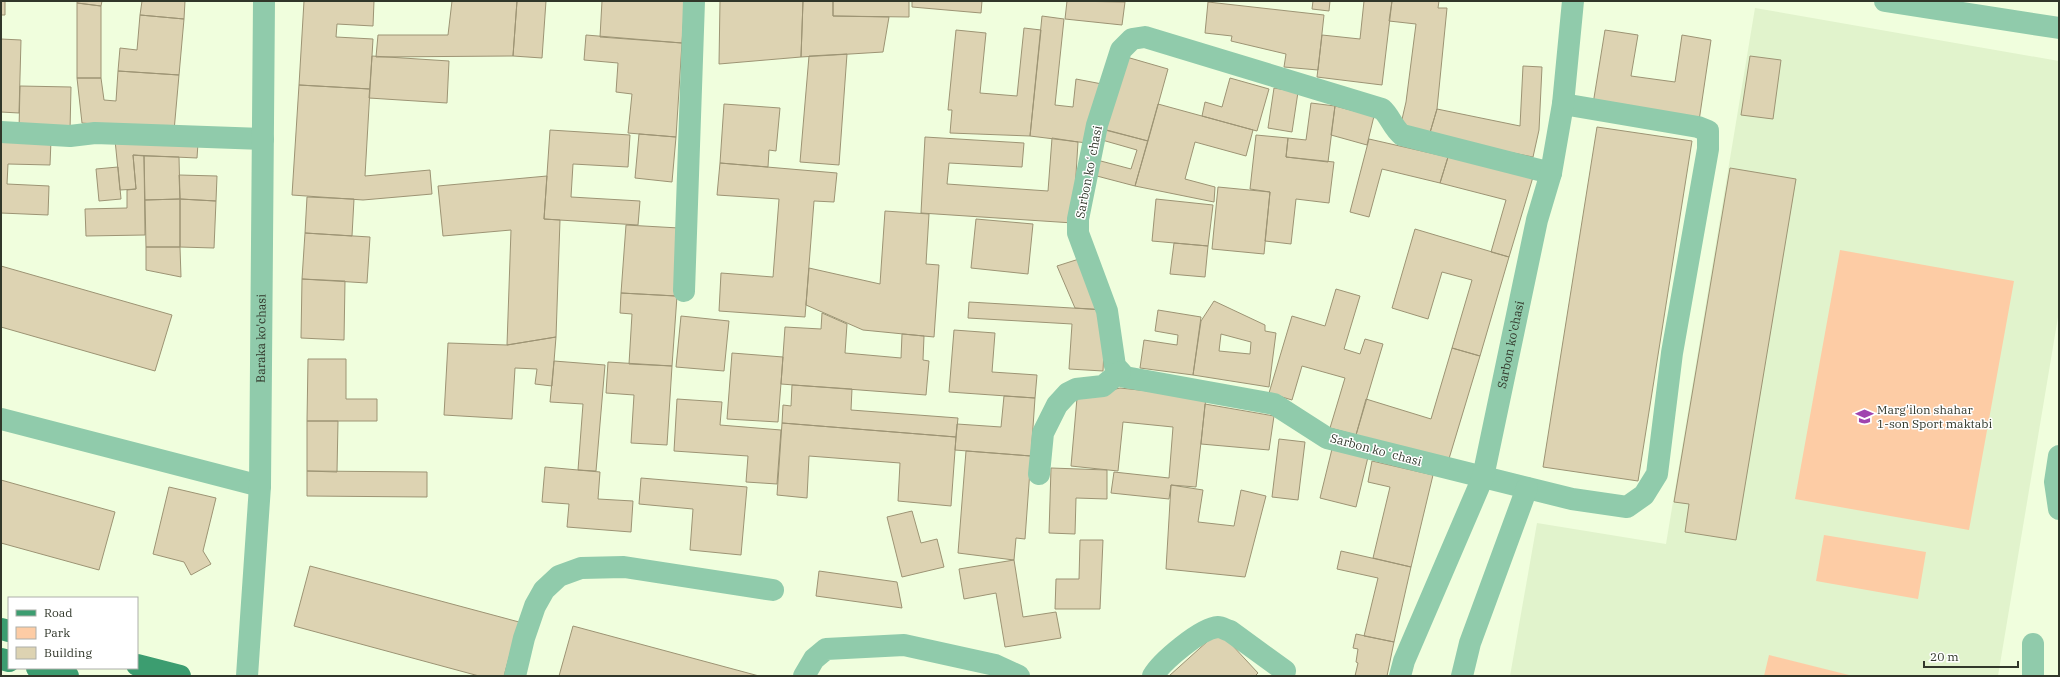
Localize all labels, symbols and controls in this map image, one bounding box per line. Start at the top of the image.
street label: Sarbon koʻchasi [1072,124,1105,220]
street label: Baraka ko'chasi [253,294,269,383]
street label: Sarbon ko'chasi [1494,299,1527,390]
place label: Marg'ilon shahar 1-son Sport maktabi [1877,402,1992,431]
school or university icon: Marg'ilon shahar 1-son Sport maktabi [1854,407,1874,427]
street label: Sarbon koʻchasi [1329,430,1424,469]
legend [8,597,138,669]
text: Road [44,605,73,620]
text: Park [44,625,70,640]
scale bar [1924,643,2018,669]
text: Building [44,645,92,660]
text: 20 m [1930,649,1959,664]

